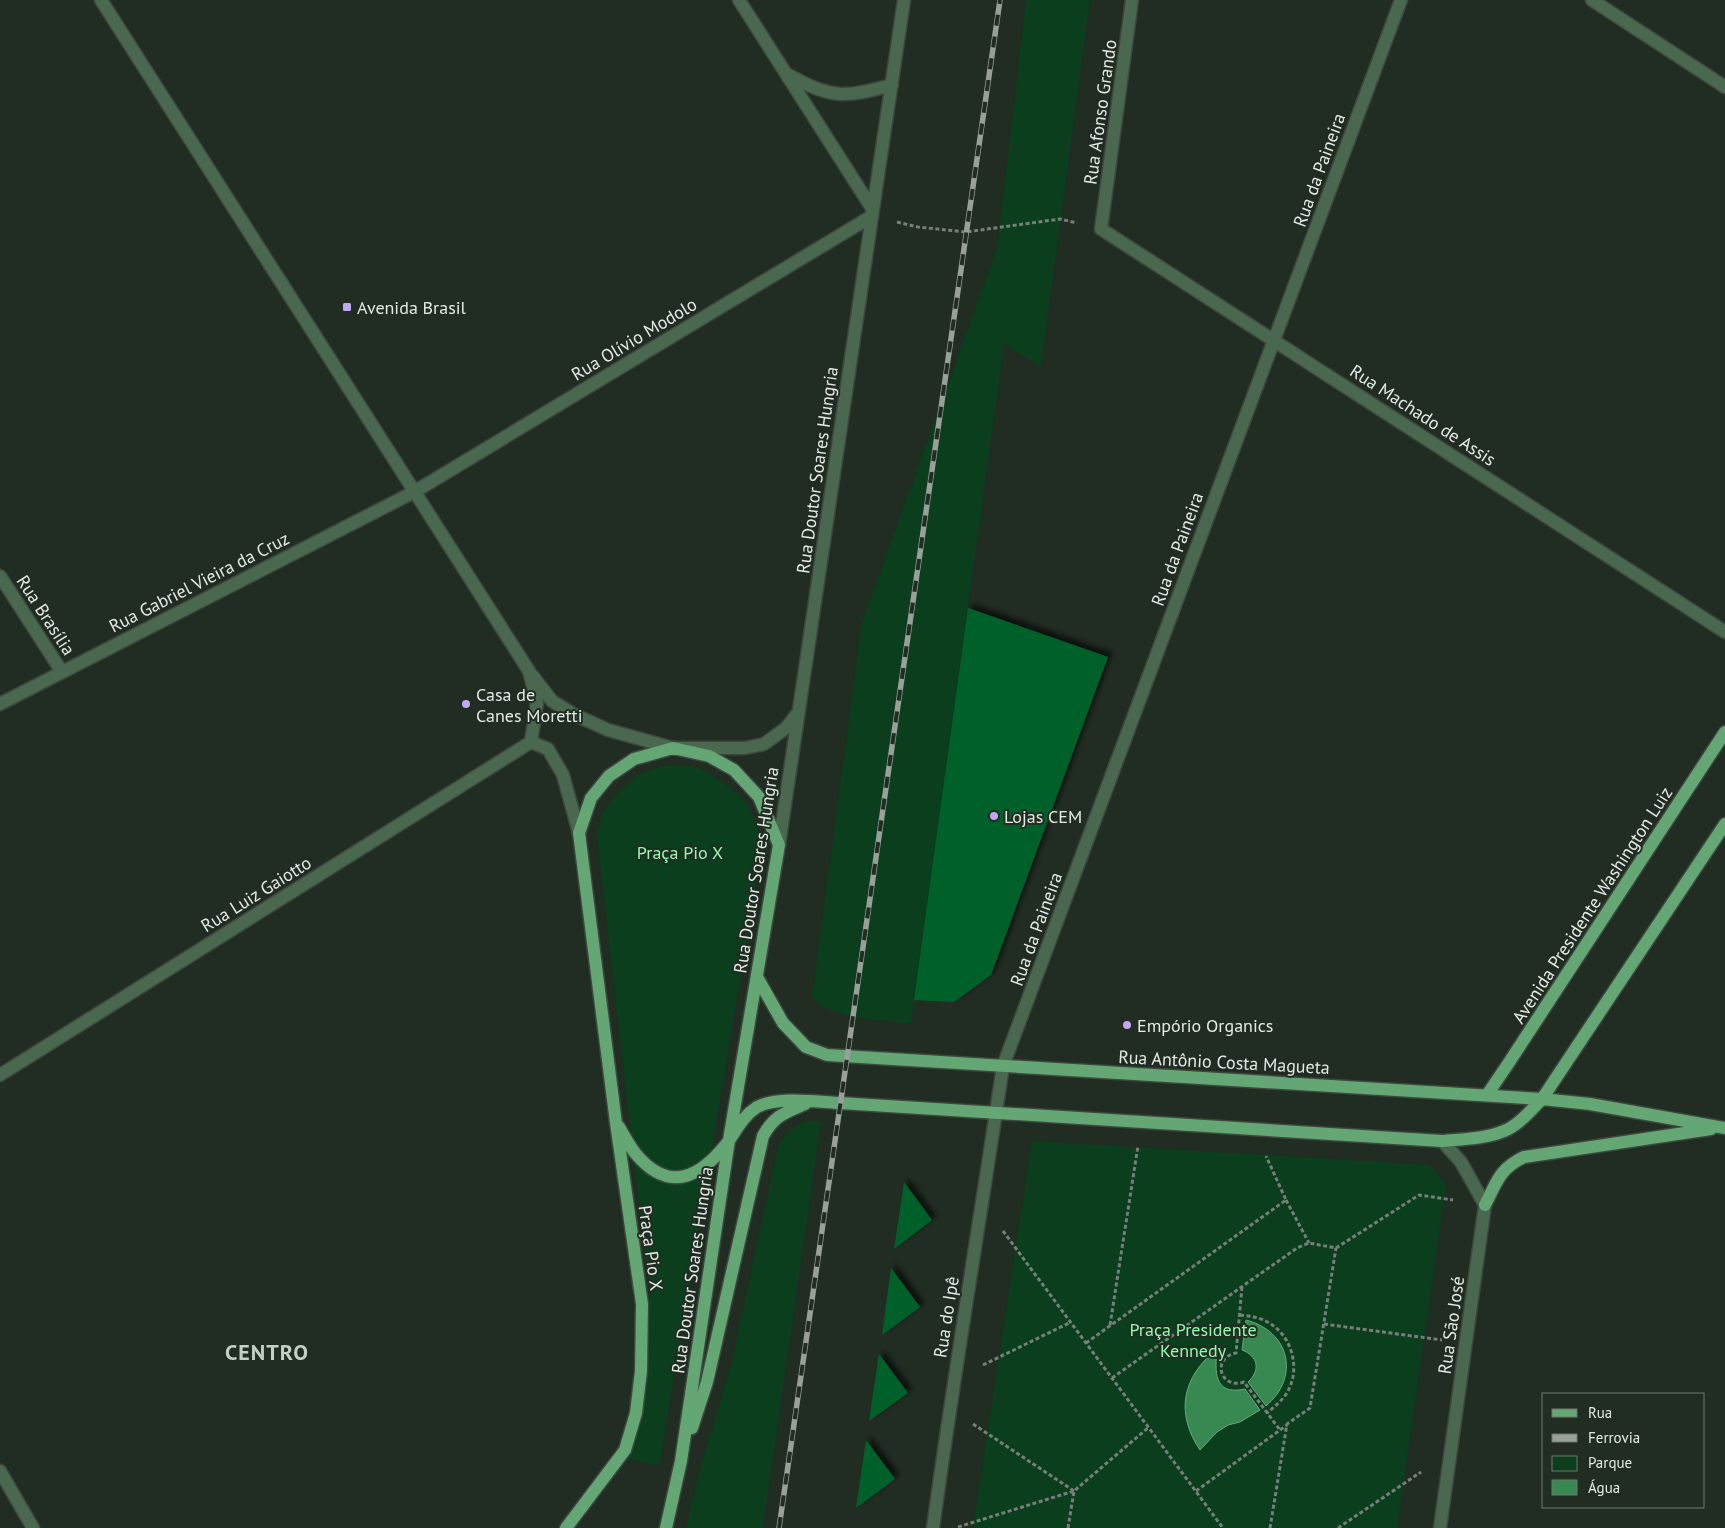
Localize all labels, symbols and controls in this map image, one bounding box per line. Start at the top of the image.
street label: Rua Afonso Grando [1078,38,1122,186]
street label: Rua da Paineira [1288,110,1350,230]
street label: Rua Olívio Modolo [567,292,701,386]
place label: Avenida Brasil [357,296,467,319]
marker: Avenida Brasil [341,301,353,313]
street label: Rua Machado de Assis [1346,359,1500,471]
street label: Rua Doutor Soares Hungria [791,365,843,575]
street label: Rua da Paineira [1146,489,1208,609]
street label: Rua Gabriel Vieira da Cruz [105,526,293,638]
street label: Rua Brasília [12,571,80,659]
place label: Casa de Canes Moretti [476,683,582,727]
marker: Casa de Canes Moretti [460,698,472,710]
street label: Rua Doutor Soares Hungria [728,765,784,975]
street label: Avenida Presidente Washington Luiz [1507,782,1677,1028]
place label: Lojas CEM [1004,805,1082,828]
marker: Lojas CEM [988,810,1000,822]
park label: Praça Pio X [637,841,723,864]
street label: Rua Luiz Gaiotto [197,851,315,937]
street label: Rua da Paineira [1005,869,1067,989]
place label: Empório Organics [1137,1014,1273,1037]
marker: Empório Organics [1121,1019,1133,1031]
street label: Rua Antônio Costa Magueta [1118,1045,1330,1079]
street label: Rua Doutor Soares Hungria [666,1165,718,1375]
street label: Praça Pio X [634,1204,668,1292]
street label: Rua do Ipê [928,1275,964,1359]
street label: Rua São José [1433,1275,1469,1375]
park label: Praça Presidente Kennedy [1129,1318,1257,1362]
district label: CENTRO [225,1338,309,1366]
legend [1542,1393,1705,1508]
text: Rua [1588,1403,1612,1422]
text: Ferrovia [1588,1428,1640,1447]
text: Parque [1588,1453,1632,1472]
text: Água [1588,1478,1620,1497]

